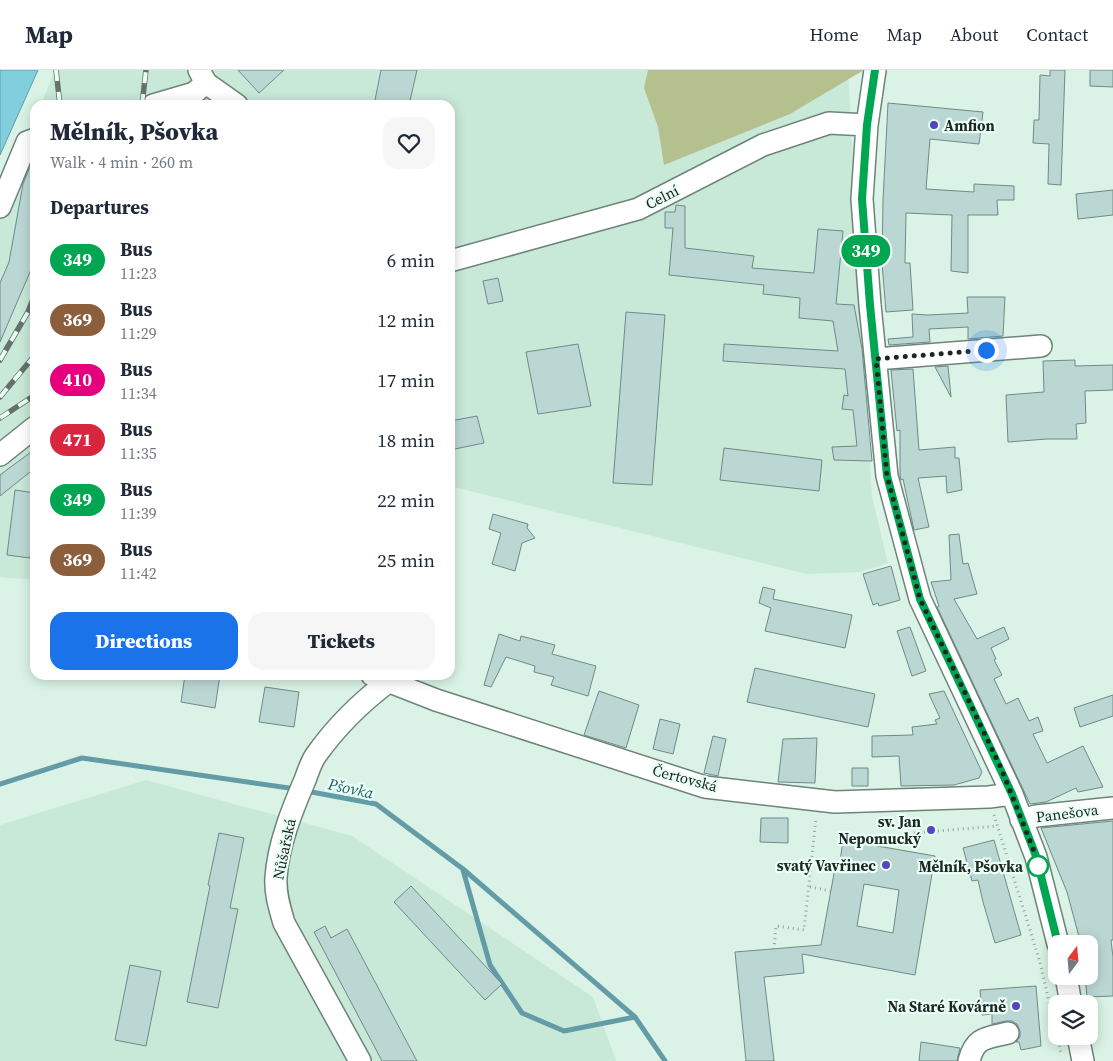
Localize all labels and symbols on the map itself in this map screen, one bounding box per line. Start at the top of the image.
place label: Amfion [944,115,995,136]
marker: Amfion [928,119,940,131]
street label: Celní [642,179,683,214]
line badge: 349 [837,235,895,267]
your location [974,338,999,363]
street label: Čertovská [650,759,720,797]
water label: Pšovka [325,772,376,804]
street label: Panešova [1035,799,1100,827]
place label: sv. Jan Nepomucký [838,811,921,849]
street label: Nůšařská [267,816,301,881]
marker: sv. Jan Nepomucký [925,824,937,836]
place label: svatý Vavřinec [777,855,876,876]
marker: Mělník, Pšovka [1027,855,1049,877]
place label: Mělník, Pšovka [918,856,1024,877]
marker: svatý Vavřinec [880,859,892,871]
north arrow [1048,935,1098,985]
place label: Na Staré Kovárně [888,996,1006,1017]
marker: Na Staré Kovárně [1010,1000,1022,1012]

